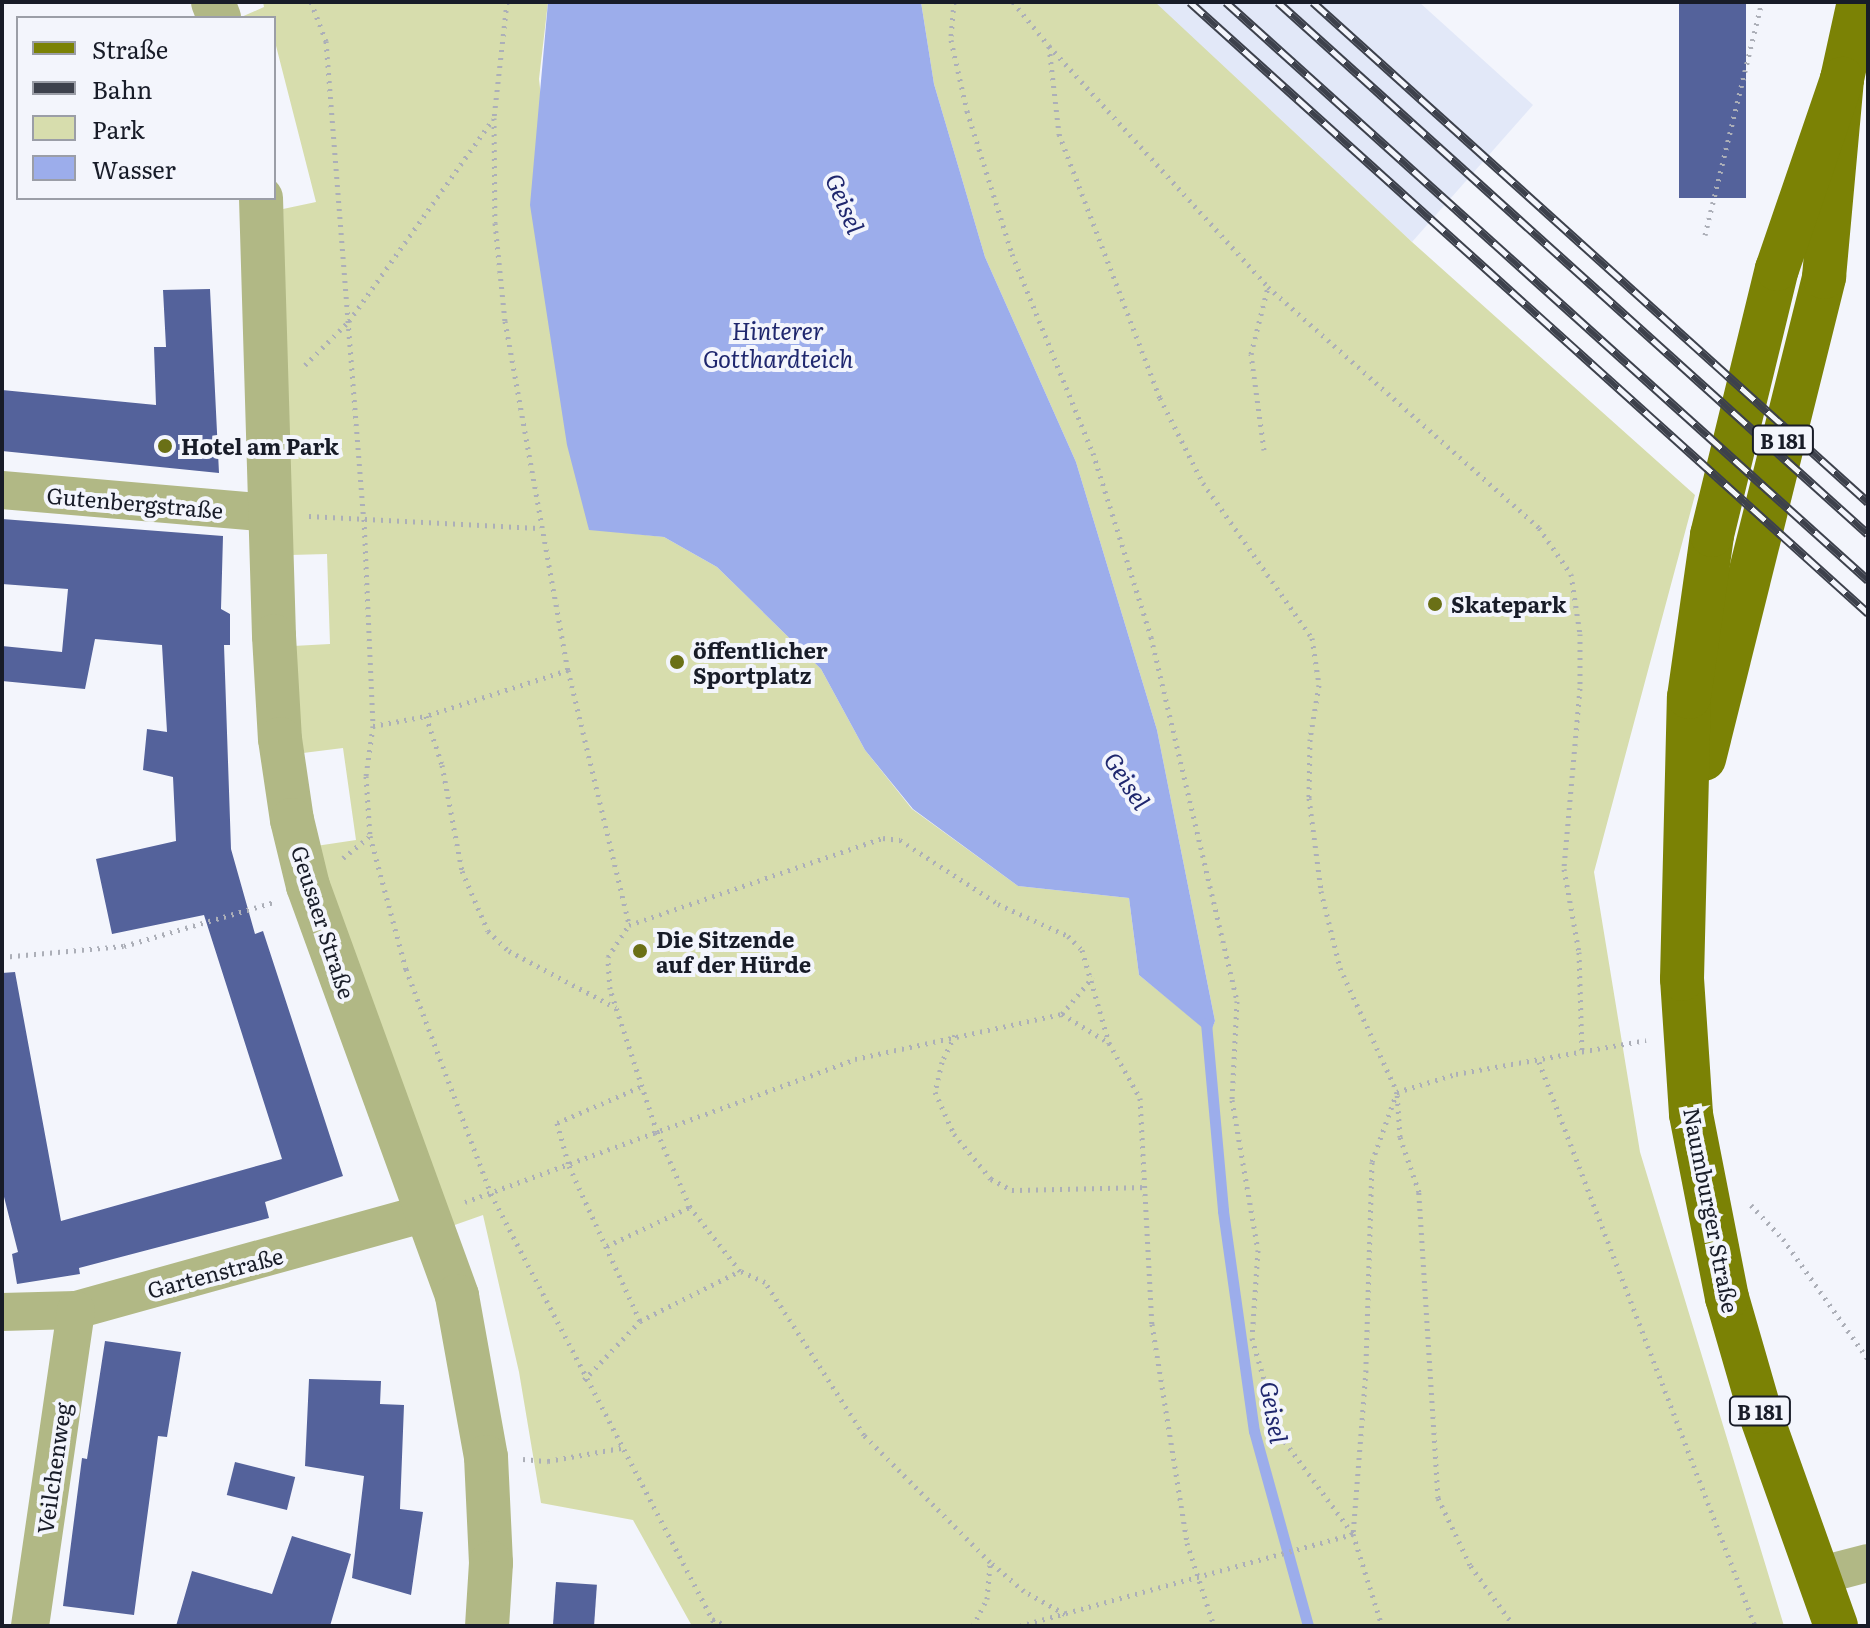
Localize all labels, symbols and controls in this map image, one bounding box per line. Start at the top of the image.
legend [16,16,276,200]
text: Straße [92,31,168,66]
text: Bahn [92,71,152,106]
text: Park [92,111,145,146]
text: Wasser [92,151,176,186]
water label: Geisel [821,169,871,237]
water label: Hinterer Gotthardteich [703,316,853,372]
road number: B 181 [1751,424,1815,456]
place label: Hotel am Park [181,433,339,459]
marker: Hotel am Park [156,437,174,455]
street label: Gutenbergstraße [46,481,224,523]
place label: Skatepark [1451,591,1566,617]
marker: Skatepark [1426,595,1444,613]
place label: öffentlicher Sportplatz [693,636,828,688]
marker: öffentlicher Sportplatz [668,653,686,671]
water label: Geisel [1099,746,1157,814]
street label: Geusaer Straße [287,842,361,1002]
place label: Die Sitzende auf der Hürde [656,925,811,976]
marker: Die Sitzende auf der Hürde [631,942,649,960]
street label: Naumburger Straße [1679,1105,1745,1315]
street label: Gartenstraße [144,1241,286,1303]
water label: Geisel [1255,1379,1295,1445]
road number: B 181 [1728,1395,1792,1427]
street label: Veilchenweg [31,1401,75,1535]

